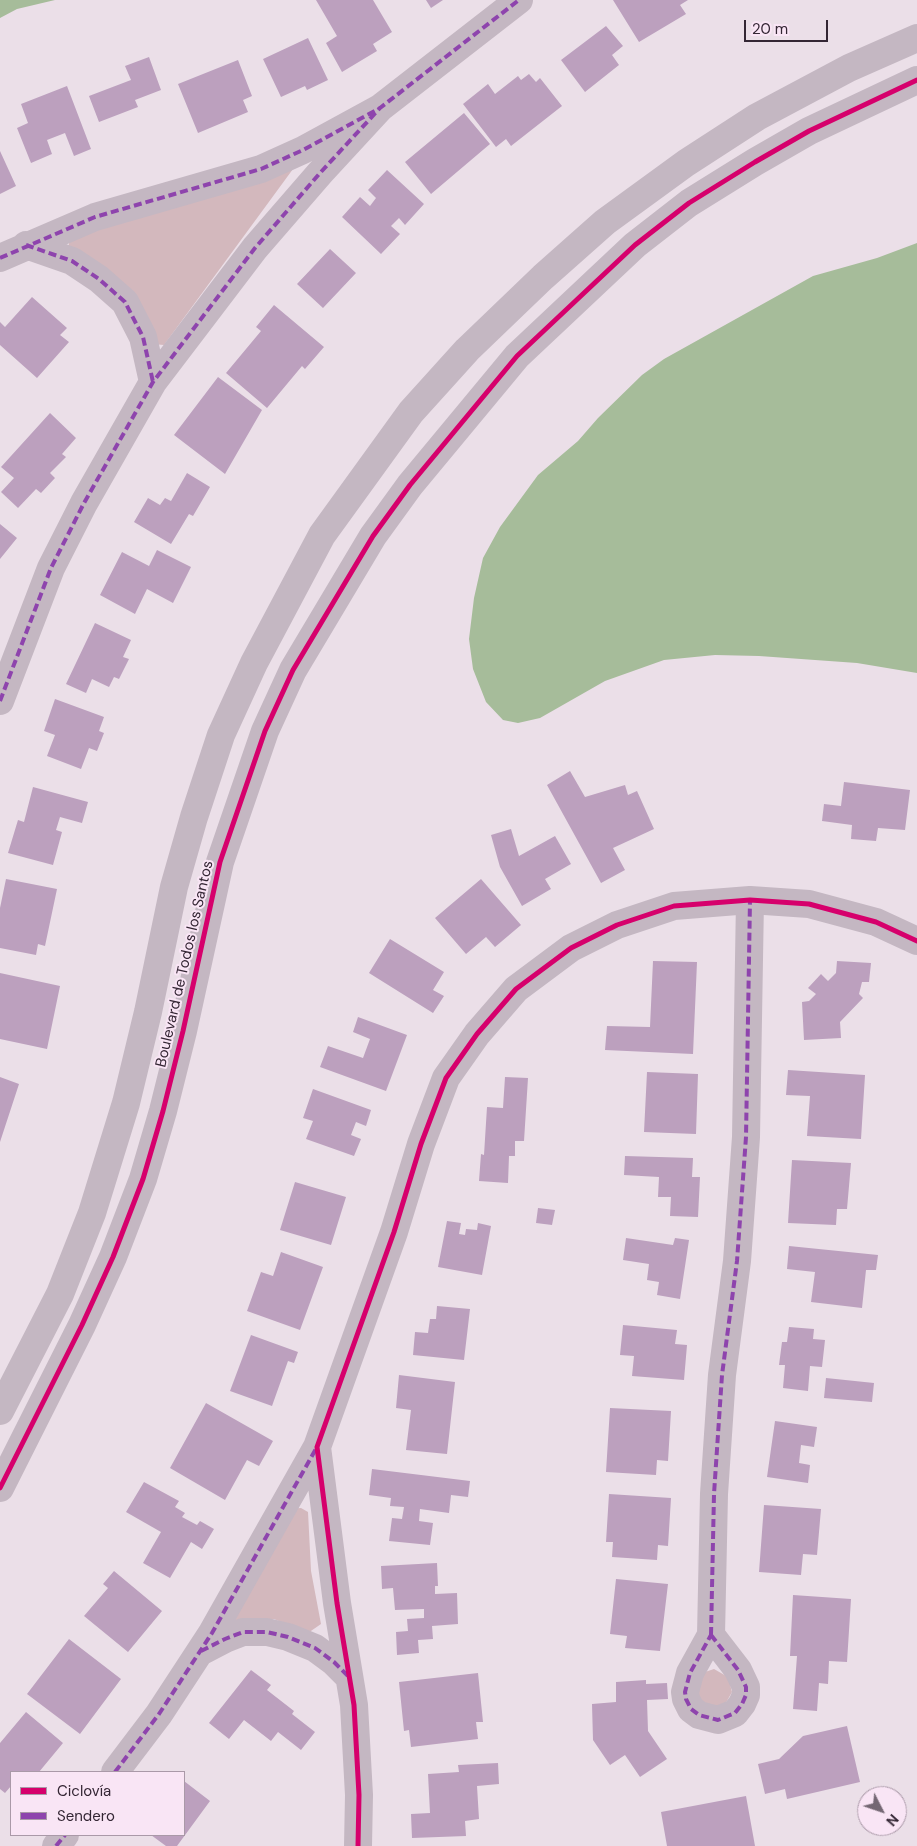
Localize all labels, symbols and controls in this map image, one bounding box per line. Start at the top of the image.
scale bar [747,10,831,42]
text: 20 m [752,19,788,39]
street label: Boulevard de Todos los Santos [152,859,218,1069]
legend [10,1771,185,1836]
text: Ciclovía [57,1781,111,1801]
north arrow [857,1786,907,1836]
text: Sendero [57,1806,115,1826]
text: N [882,1810,903,1830]

